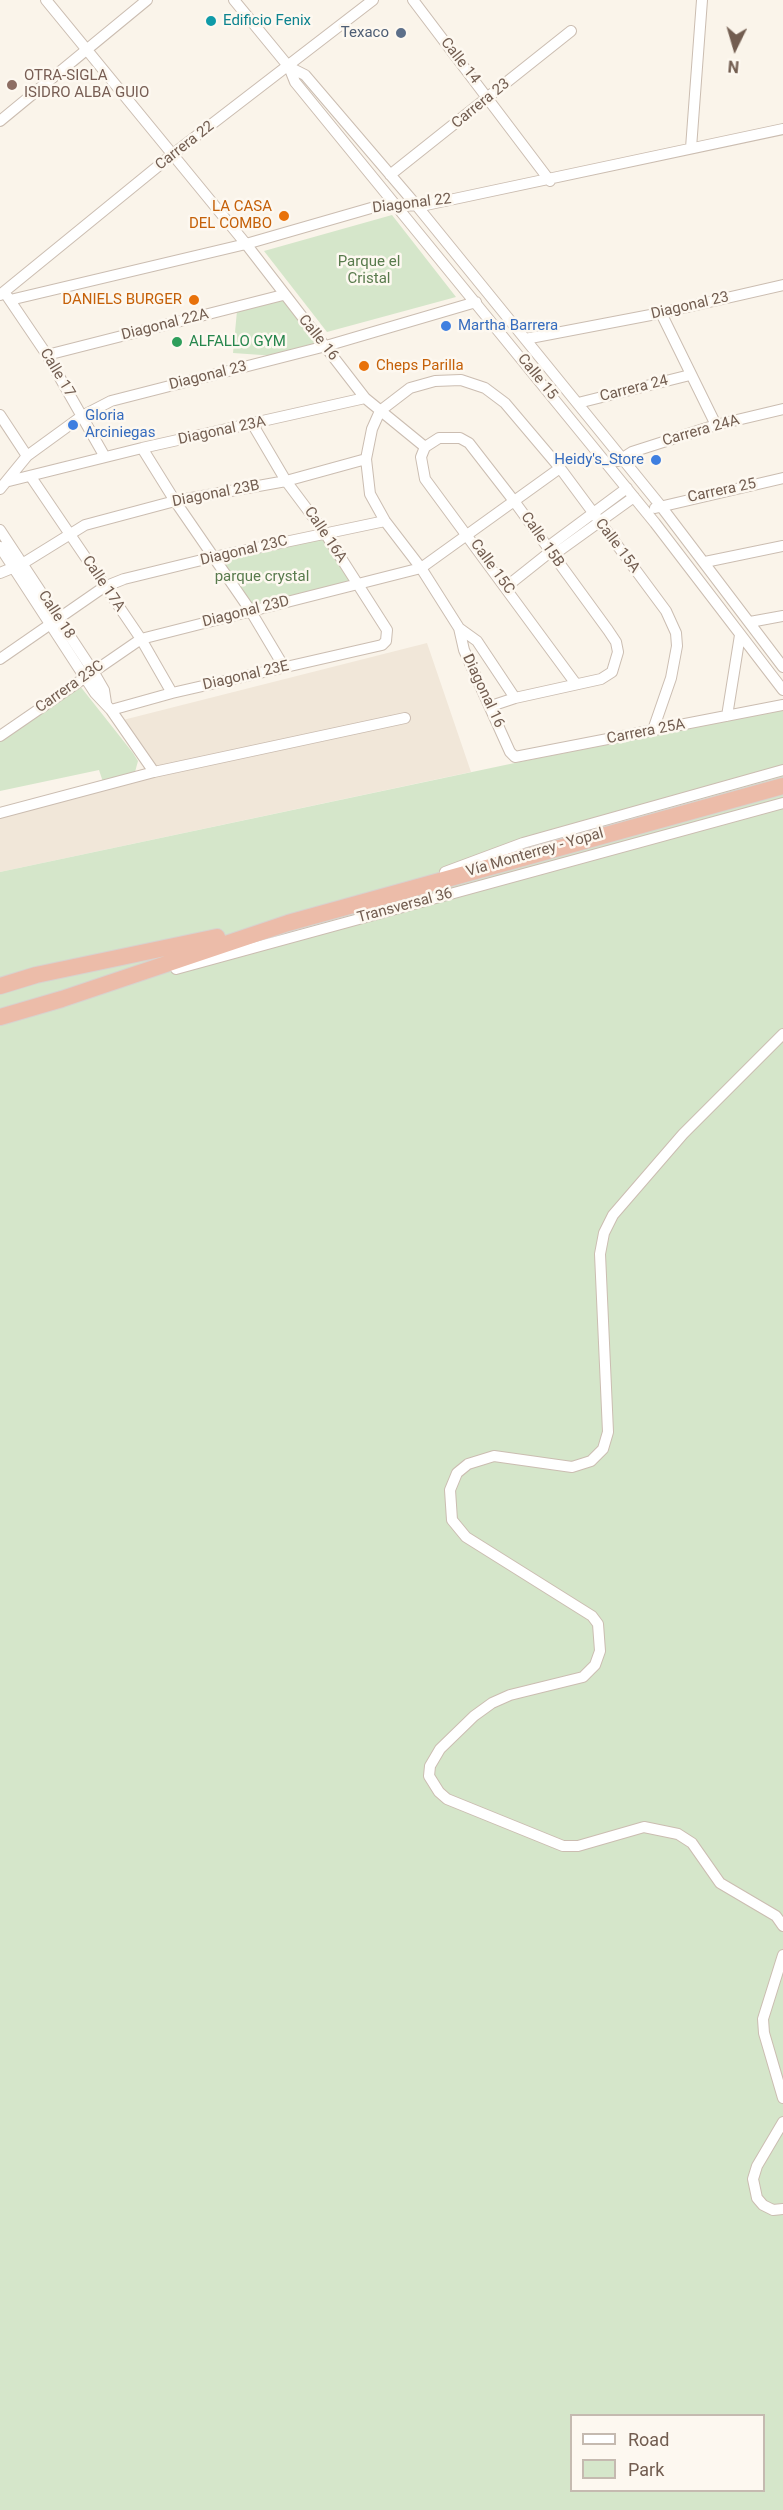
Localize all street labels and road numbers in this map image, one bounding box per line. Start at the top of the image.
street label: Calle 14 [436,34,484,88]
street label: Carrera 23 [448,75,514,133]
street label: Carrera 22 [152,118,218,174]
street label: Diagonal 22 [372,190,452,218]
street label: Diagonal 23 [649,288,731,324]
street label: Diagonal 22A [120,305,210,345]
street label: Calle 16 [294,311,342,365]
street label: Calle 17 [35,345,79,401]
street label: Calle 15 [513,350,561,404]
street label: Diagonal 23 [167,358,249,394]
street label: Carrera 24 [598,372,670,406]
street label: Carrera 24A [660,411,742,451]
street label: Diagonal 23A [177,413,267,449]
street label: Carrera 25 [686,475,758,507]
street label: Diagonal 23B [171,477,261,511]
street label: Calle 16A [300,504,350,566]
street label: Calle 15B [517,509,567,571]
street label: Calle 15A [591,515,643,577]
street label: Diagonal 23C [199,532,289,570]
street label: Calle 15C [466,536,518,598]
street label: Calle 17A [78,553,128,615]
street label: Calle 18 [34,588,78,642]
street label: Diagonal 23D [201,592,291,632]
street label: Diagonal 16 [458,651,508,731]
street label: Carrera 23C [32,657,108,717]
street label: Diagonal 23E [201,657,291,695]
street label: Carrera 25A [605,716,687,748]
street label: Vía Monterrey - Yopal [464,825,606,881]
street label: Transversal 36 [355,885,455,927]

